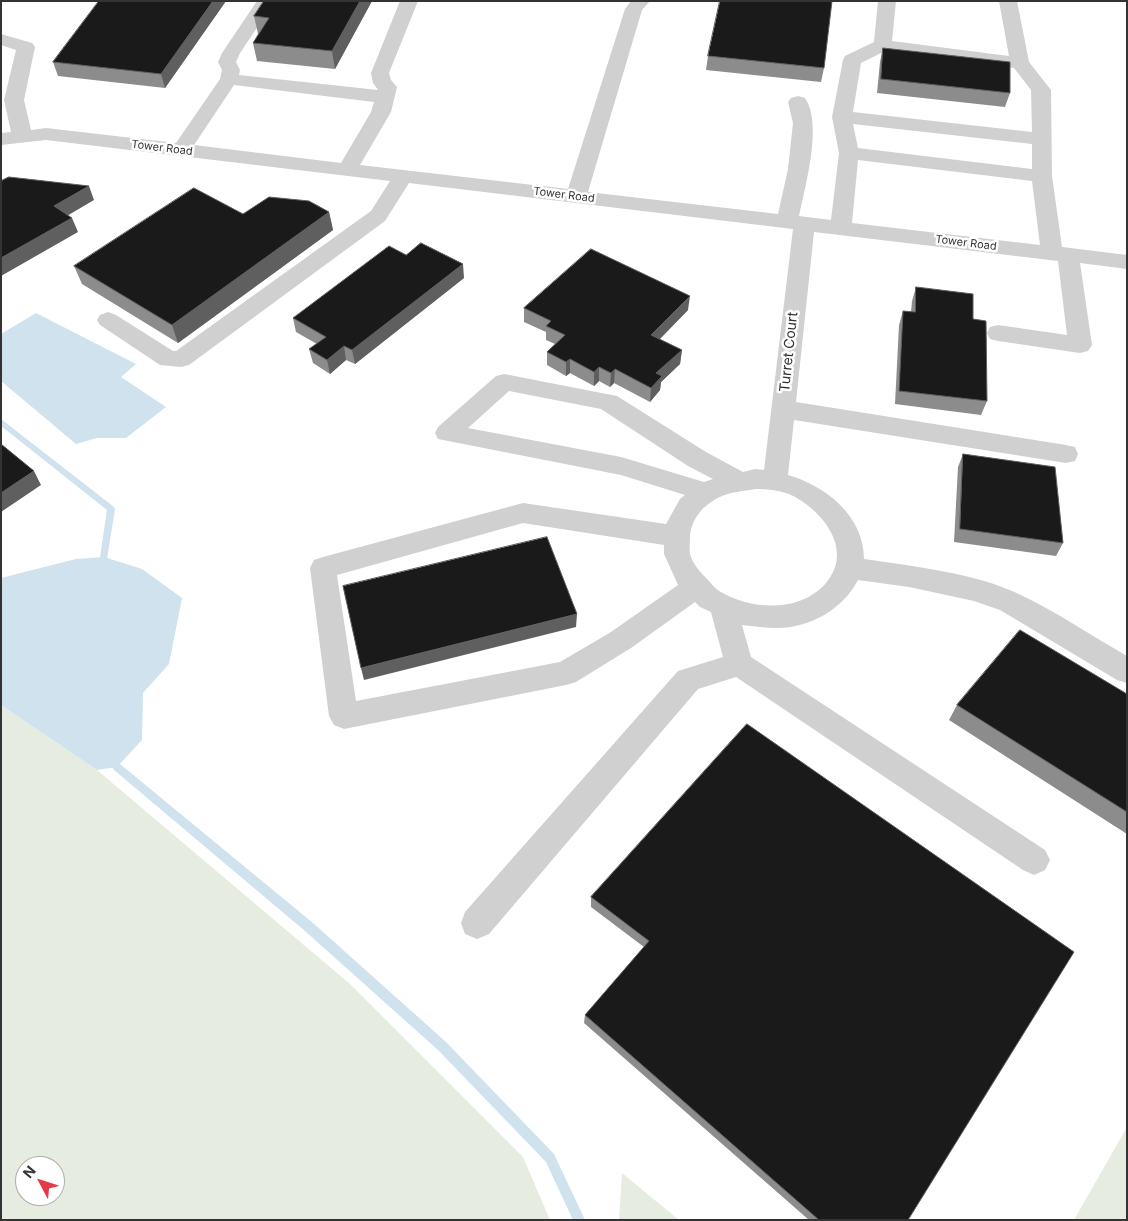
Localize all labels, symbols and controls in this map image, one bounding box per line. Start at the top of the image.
street label: Tower Road [131,138,193,158]
street label: Tower Road [533,185,595,205]
street label: Tower Road [935,233,997,253]
street label: Turret Court [776,311,802,393]
north arrow [15,1156,65,1206]
text: N [19,1162,39,1181]

